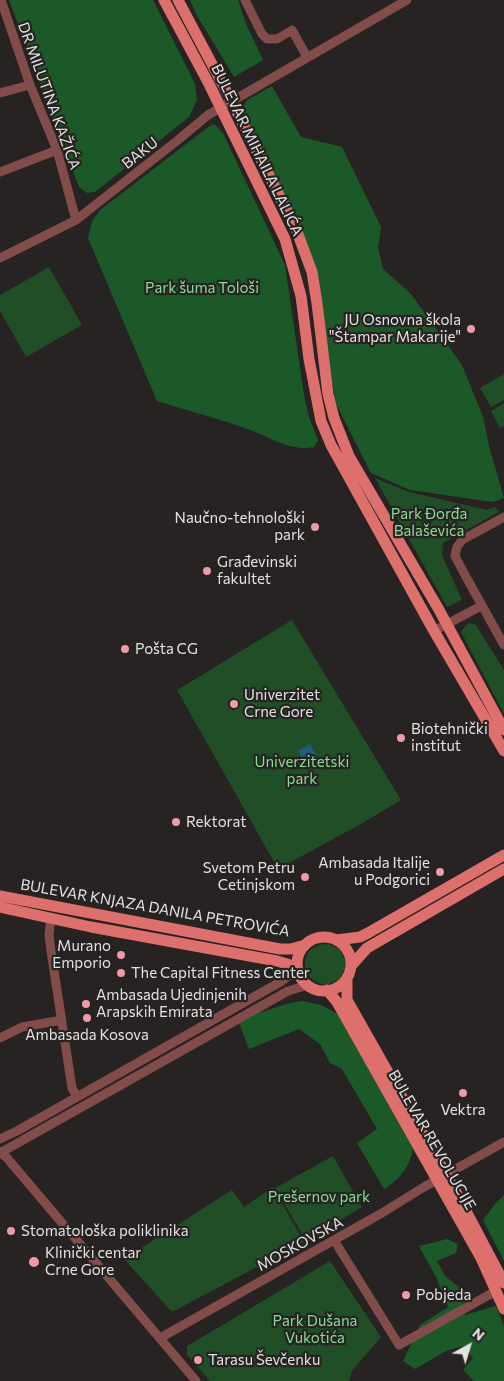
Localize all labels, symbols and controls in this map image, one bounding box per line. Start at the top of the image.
street label: DR MILUTINA KAŽIĆA [14,20,84,172]
street label: BULEVAR MIHAILA LALIĆA [207,61,307,239]
street label: BAKU [118,133,162,173]
park label: Park šuma Tološi [145,279,259,297]
place label: JU Osnovna škola "Štampar Makarije" [329,311,461,346]
marker: JU Osnovna škola "Štampar Makarije" [465,323,477,335]
park label: Park Đorđa Balaševića [391,505,467,540]
place label: Naučno-tehnološki park [175,509,305,544]
marker: Naučno-tehnološki park [309,521,321,533]
place label: Građevinski fakultet [217,553,297,588]
marker: Građevinski fakultet [201,565,213,577]
place label: Pošta CG [135,640,198,658]
marker: Pošta CG [119,643,131,655]
place label: Univerzitet Crne Gore [244,686,320,721]
marker: Univerzitet Crne Gore [228,698,240,710]
place label: Biotehnički institut [411,720,488,755]
marker: Biotehnički institut [395,732,407,744]
park label: Univerzitetski park [255,753,349,788]
place label: Rektorat [186,813,246,831]
marker: Rektorat [170,816,182,828]
place label: Ambasada Italije u Podgorici [318,854,430,889]
place label: Svetom Petru Cetinjskom [203,859,295,894]
marker: Ambasada Italije u Podgorici [434,866,446,878]
marker: Svetom Petru Cetinjskom [299,871,311,883]
street label: BULEVAR KNJAZA DANILA PETROVIĆA [19,875,291,941]
place label: Murano Emporio [52,937,111,972]
marker: Murano Emporio [115,949,127,961]
place label: The Capital Fitness Center [131,964,310,982]
marker: The Capital Fitness Center [115,967,127,979]
place label: Ambasada Ujedinjenih Arapskih Emirata [96,986,247,1021]
marker: Ambasada Ujedinjenih Arapskih Emirata [80,998,92,1010]
marker: Ambasada Kosova [81,1012,93,1024]
place label: Ambasada Kosova [25,1026,149,1044]
street label: BULEVAR REVOLUCIJE [384,1067,480,1213]
marker: Vektra [457,1087,469,1099]
place label: Vektra [440,1101,486,1119]
park label: Prešernov park [268,1188,370,1206]
street label: MOSKOVSKA [254,1213,346,1275]
place label: Stomatološka poliklinika [21,1222,189,1240]
marker: Stomatološka poliklinika [5,1225,17,1237]
place label: Klinički centar Crne Gore [45,1244,141,1279]
marker: Klinički centar Crne Gore [27,1255,41,1269]
place label: Pobjeda [416,1286,471,1304]
marker: Pobjeda [400,1289,412,1301]
park label: Park Dušana Vukotića [273,1312,357,1347]
north arrow [444,1321,494,1371]
text: N [469,1324,488,1344]
place label: Tarasu Ševčenku [208,1351,320,1369]
marker: Tarasu Ševčenku [192,1354,204,1366]

